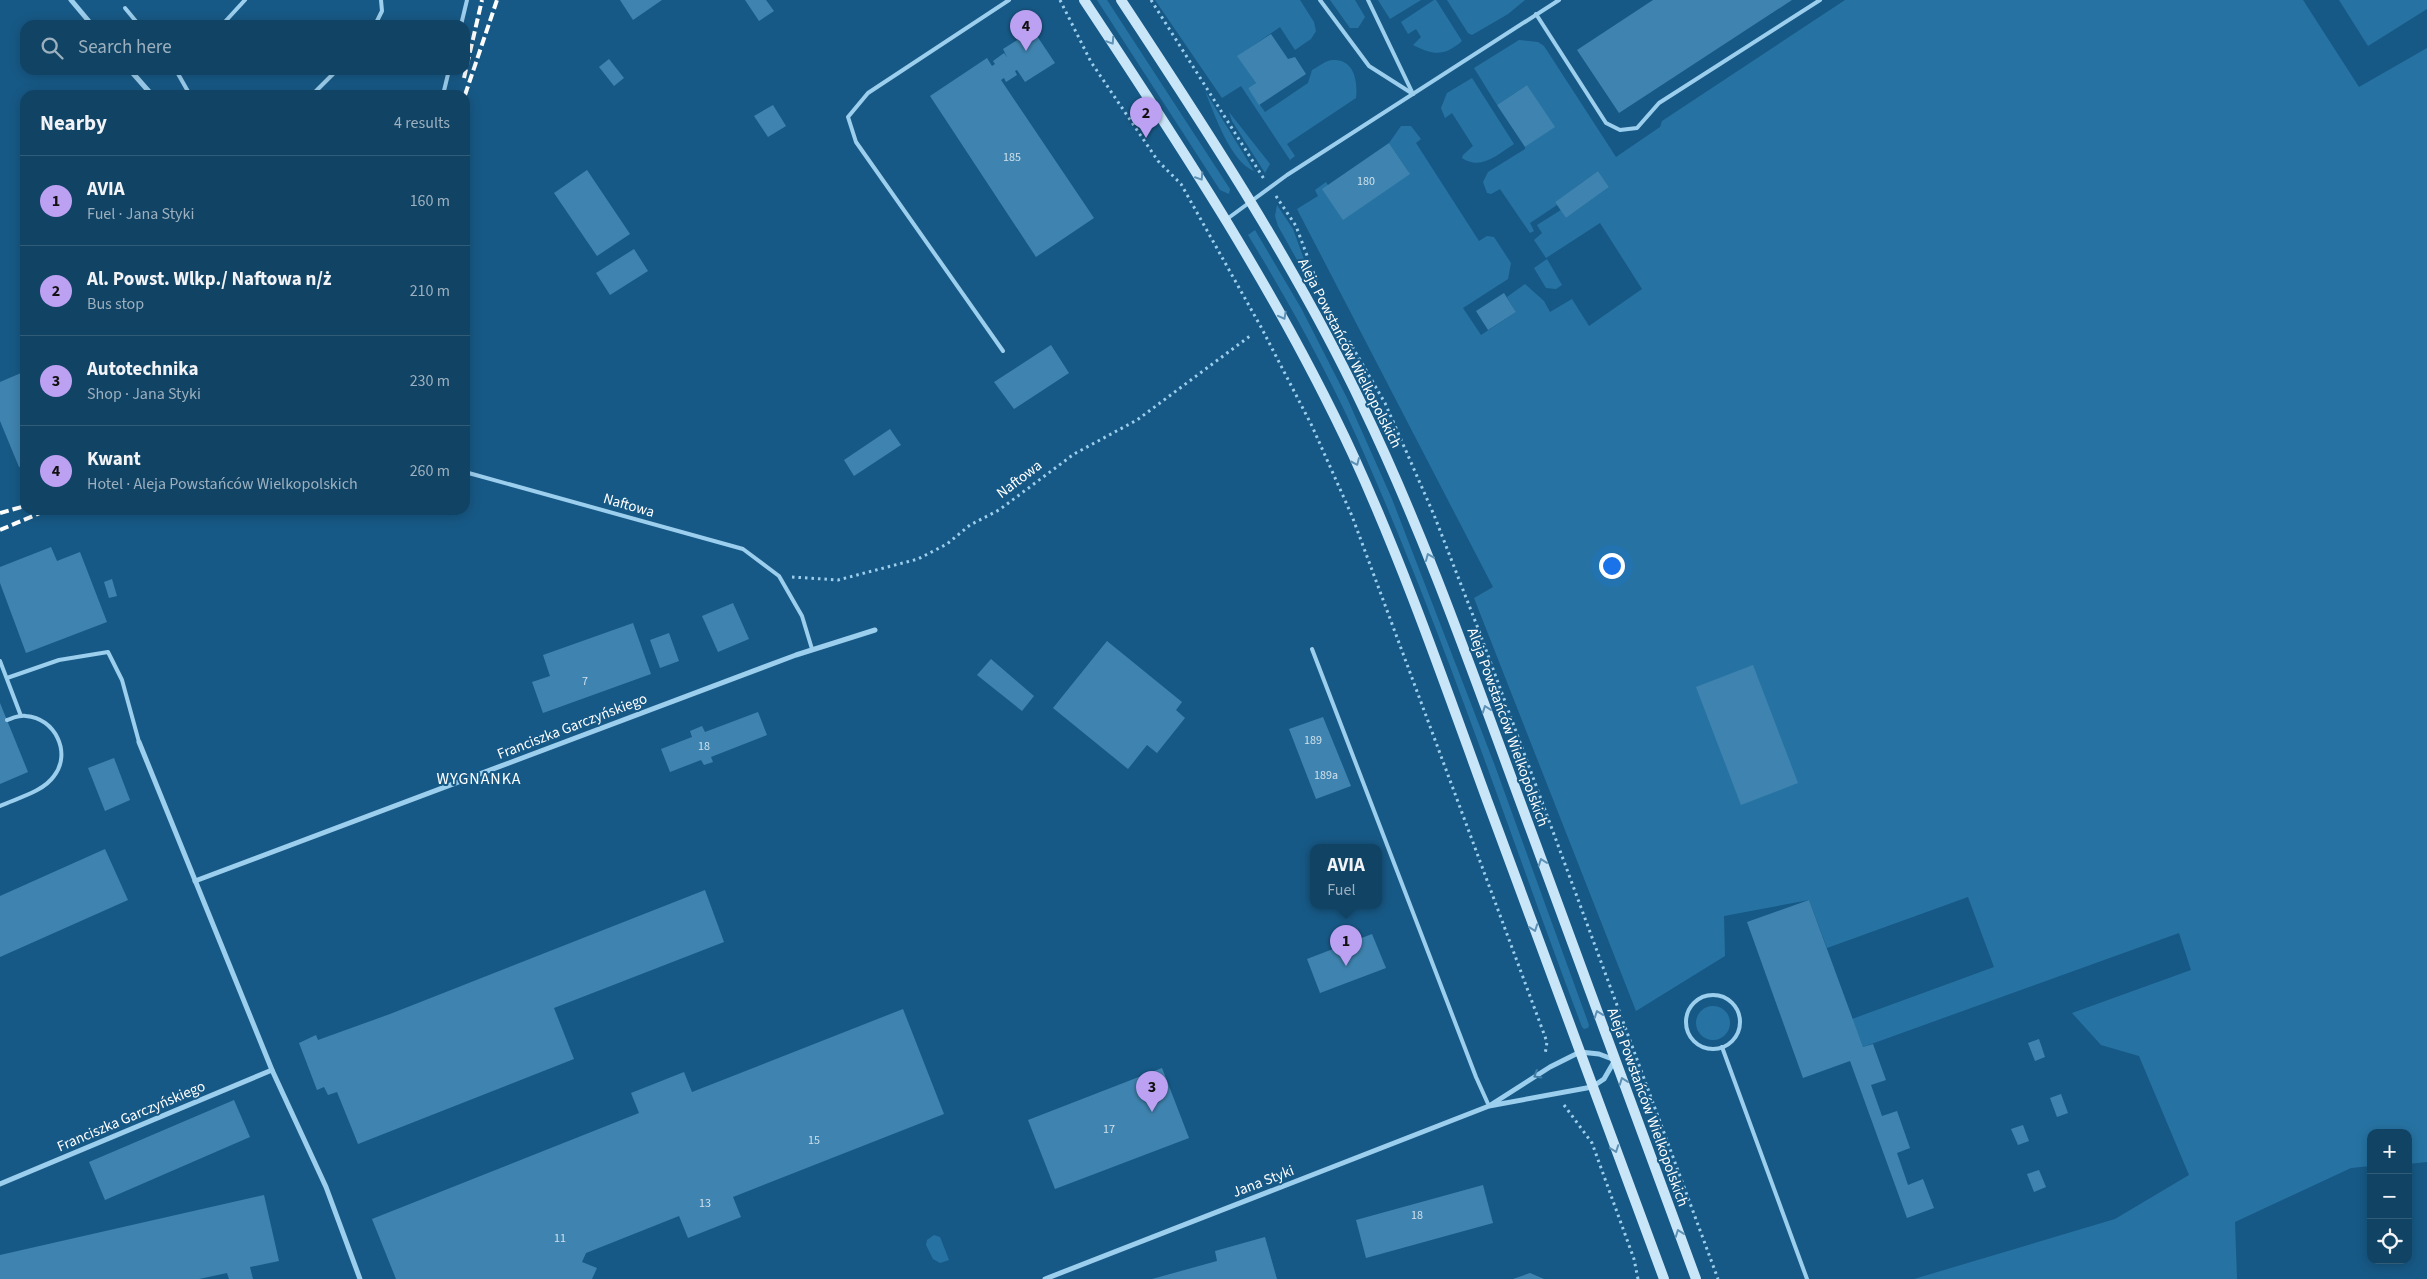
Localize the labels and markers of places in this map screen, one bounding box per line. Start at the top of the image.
pin: 4 [1010,10,1042,51]
pin: 2 [1130,97,1162,138]
pin: 1 [1330,925,1362,966]
pin: 3 [1136,1071,1168,1112]

